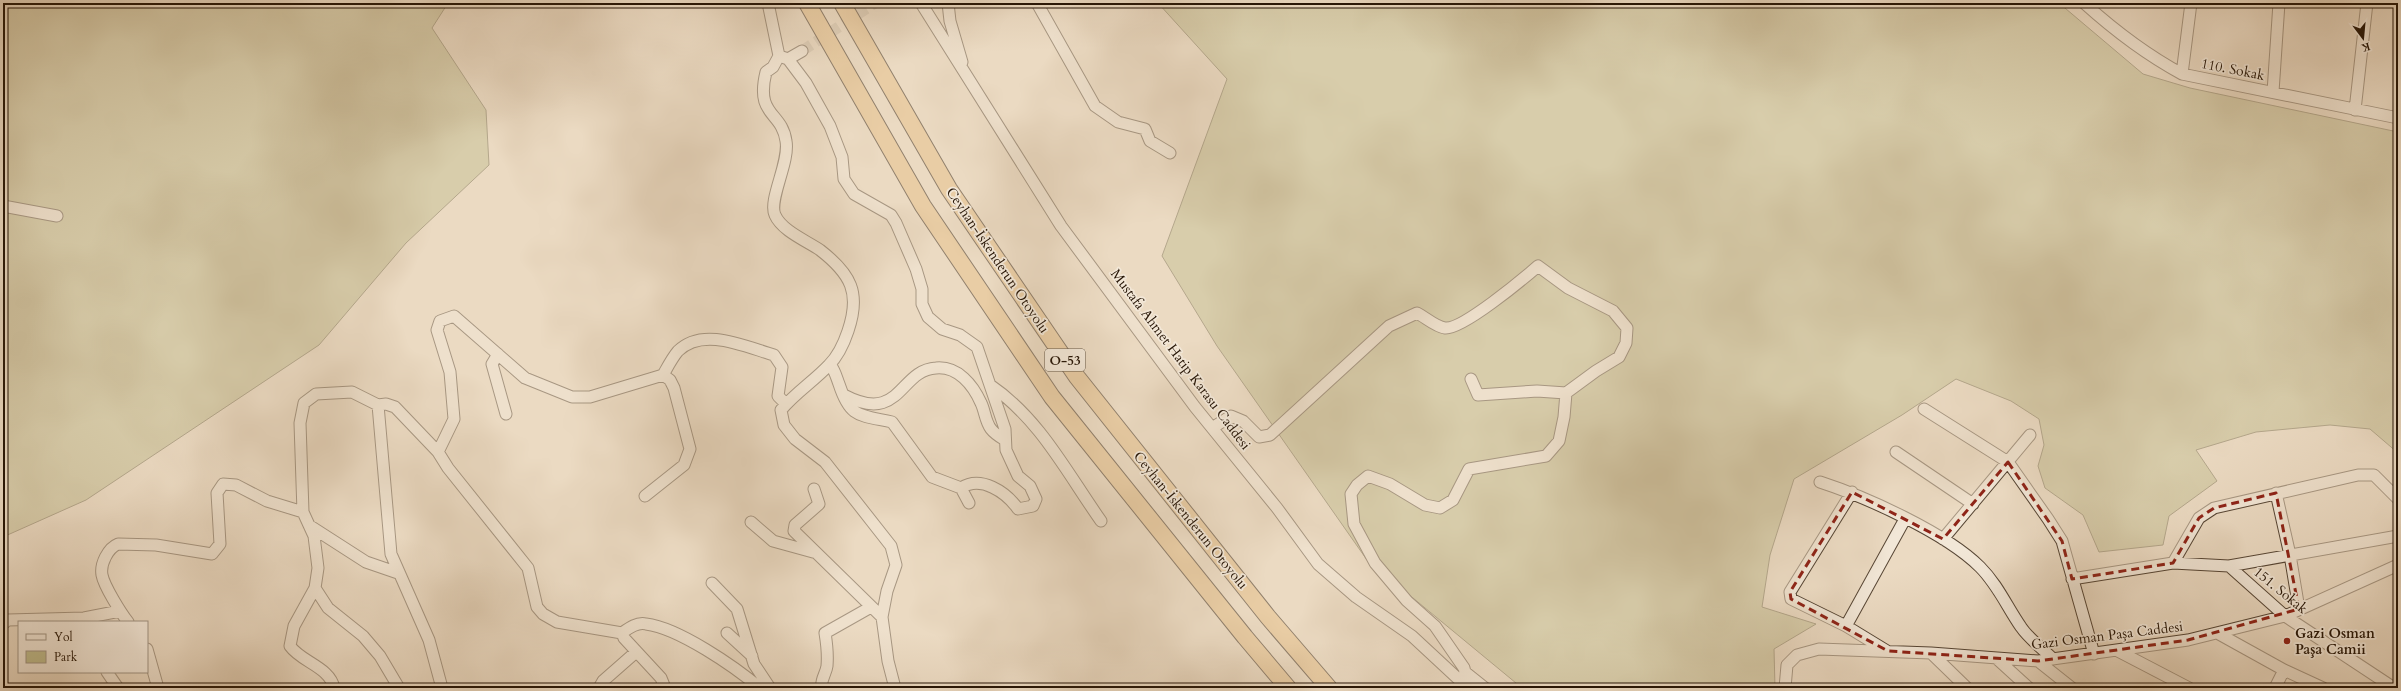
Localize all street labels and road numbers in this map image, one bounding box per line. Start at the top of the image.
street label: 110. Sokak [2199,54,2267,85]
street label: Ceyhan-İskenderun Otoyolu [942,184,1054,337]
street label: Mustafa Ahmet Hatip Karasu Caddesi [1106,265,1255,454]
road number: O-53 [1045,349,1085,371]
street label: Ceyhan-İskenderun Otoyolu [1129,447,1252,593]
street label: 151. Sokak [2250,563,2312,618]
street label: Gazi Osman Paşa Caddesi [2030,617,2184,654]

